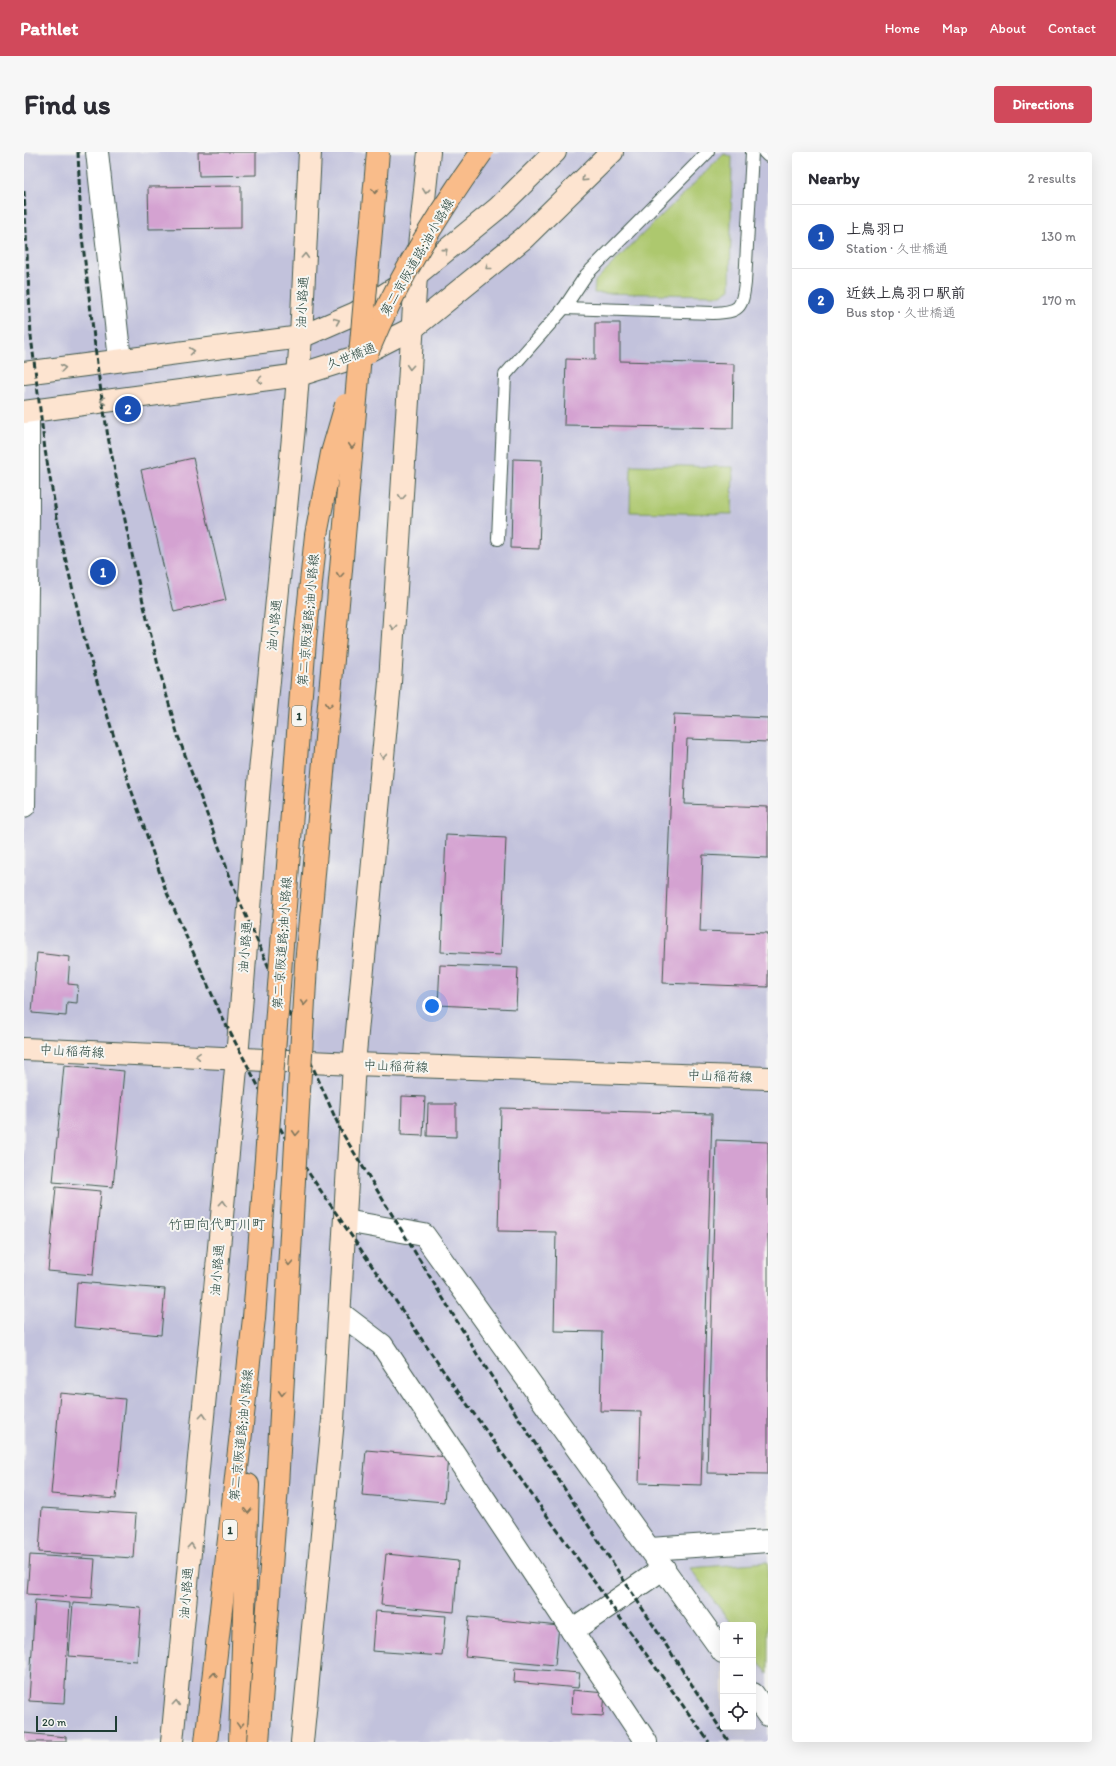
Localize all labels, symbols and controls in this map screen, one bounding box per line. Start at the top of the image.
text: Pathlet [20,17,78,40]
text: Home [885,20,920,37]
text: Map [942,20,968,37]
text: About [990,20,1026,37]
text: Contact [1048,20,1096,37]
button: Directions [994,86,1092,123]
text: Find us [24,87,111,121]
text: Nearby [808,168,860,188]
text: 2 results [1028,171,1076,186]
one-way arrow [581,174,589,182]
one-way arrow [370,188,379,194]
one-way arrow [421,188,430,194]
street label: 第二京阪道路;油小路線 [377,195,457,318]
text: 上鳥羽口 [846,220,906,238]
text: 1 [818,229,824,244]
text: 130 m [1041,229,1076,244]
text: Station · 久世橋通 [846,241,948,256]
one-way arrow [441,249,448,256]
one-way arrow [300,253,309,259]
one-way arrow [486,263,493,270]
street label: 油小路通 [293,276,311,328]
text: 近鉄上鳥羽口駅前 [846,284,966,302]
text: 2 [818,293,824,308]
text: 170 m [1042,293,1076,308]
text: Bus stop · 久世橋通 [846,305,955,320]
one-way arrow [333,318,340,326]
street label: 久世橋通 [324,340,378,372]
one-way arrow [189,347,195,356]
one-way arrow [60,364,66,373]
one-way arrow [406,364,415,370]
one-way arrow [257,375,263,384]
pin: 2 [115,394,141,424]
one-way arrow [100,396,106,405]
one-way arrow [347,443,356,449]
one-way arrow [397,494,406,500]
street label: 第二京阪道路;油小路線 [295,552,321,687]
pin: 1 [90,557,116,587]
one-way arrow [336,572,345,578]
street label: 油小路通 [264,598,284,652]
one-way arrow [389,624,398,630]
one-way arrow [324,702,333,708]
road number: 1 [292,706,306,726]
one-way arrow [378,753,387,759]
street label: 第二京阪道路;油小路線 [270,875,294,1010]
street label: 油小路通 [235,920,255,974]
your location [422,996,442,1016]
one-way arrow [299,1000,308,1006]
street label: 中山稲荷線 [39,1042,106,1060]
one-way arrow [195,1052,201,1060]
street label: 中山稲荷線 [363,1057,430,1075]
street label: 中山稲荷線 [687,1067,754,1085]
one-way arrow [292,1130,301,1136]
one-way arrow [218,1200,227,1206]
district label: 竹田向代町川町 [168,1216,266,1233]
street label: 油小路通 [207,1243,227,1297]
one-way arrow [285,1260,294,1266]
street label: 第二京阪道路;油小路線 [227,1367,256,1502]
one-way arrow [278,1390,287,1396]
one-way arrow [198,1413,207,1419]
one-way arrow [243,1508,252,1514]
road number: 1 [223,1520,237,1540]
one-way arrow [186,1543,195,1549]
street label: 油小路通 [176,1566,196,1620]
map controls [720,1622,756,1730]
button: + [720,1622,756,1658]
button: − [720,1658,756,1694]
one-way arrow [209,1672,218,1678]
button: locate [720,1694,756,1730]
one-way arrow [171,1700,180,1706]
scale bar [36,1714,117,1733]
text: 20 m [42,1716,66,1729]
one-way arrow [236,1722,244,1728]

